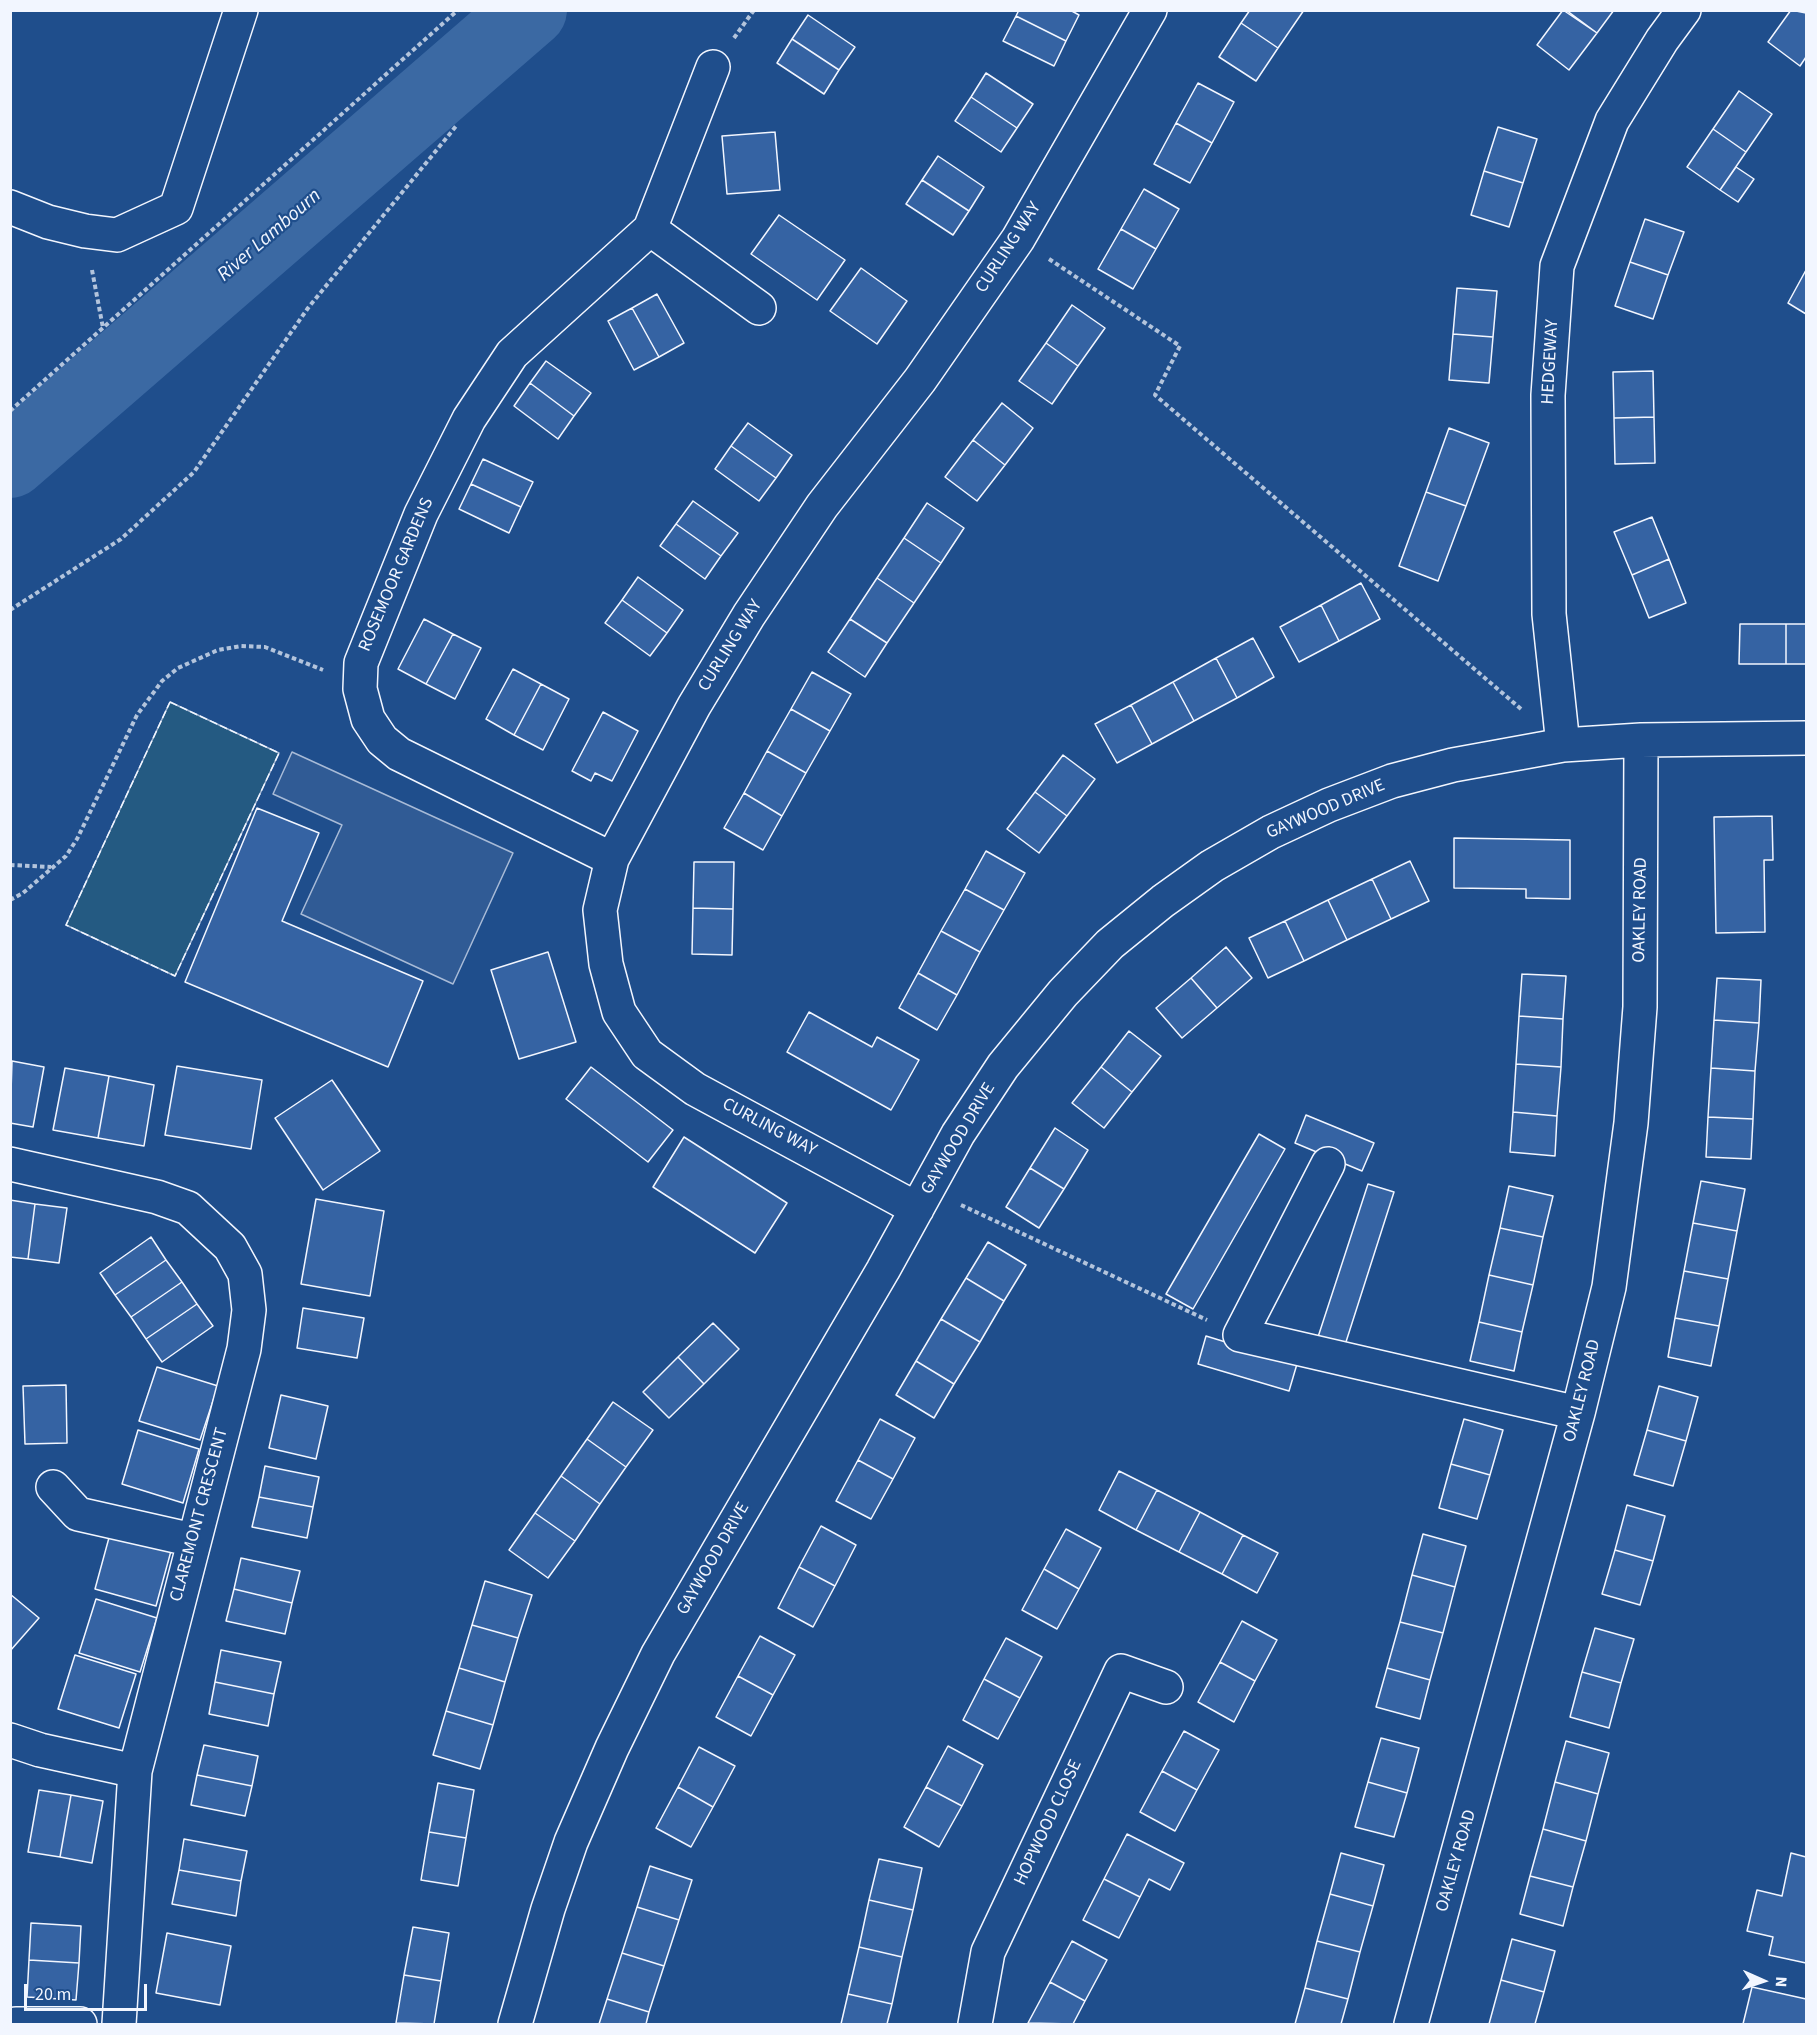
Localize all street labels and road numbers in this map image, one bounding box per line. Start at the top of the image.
street label: CURLING WAY [972,199,1046,297]
street label: HEDGEWAY [1538,319,1564,405]
street label: ROSEMOOR GARDENS [355,495,439,655]
street label: CURLING WAY [694,596,768,696]
street label: GAYWOOD DRIVE [1264,775,1388,845]
street label: OAKLEY ROAD [1629,857,1653,963]
street label: GAYWOOD DRIVE [917,1079,1001,1199]
street label: CURLING WAY [718,1094,820,1162]
street label: OAKLEY ROAD [1560,1337,1606,1445]
street label: CLAREMONT CRESCENT [166,1426,234,1604]
street label: GAYWOOD DRIVE [673,1499,755,1619]
street label: HOPWOOD CLOSE [1010,1757,1088,1889]
street label: OAKLEY ROAD [1432,1807,1482,1915]

